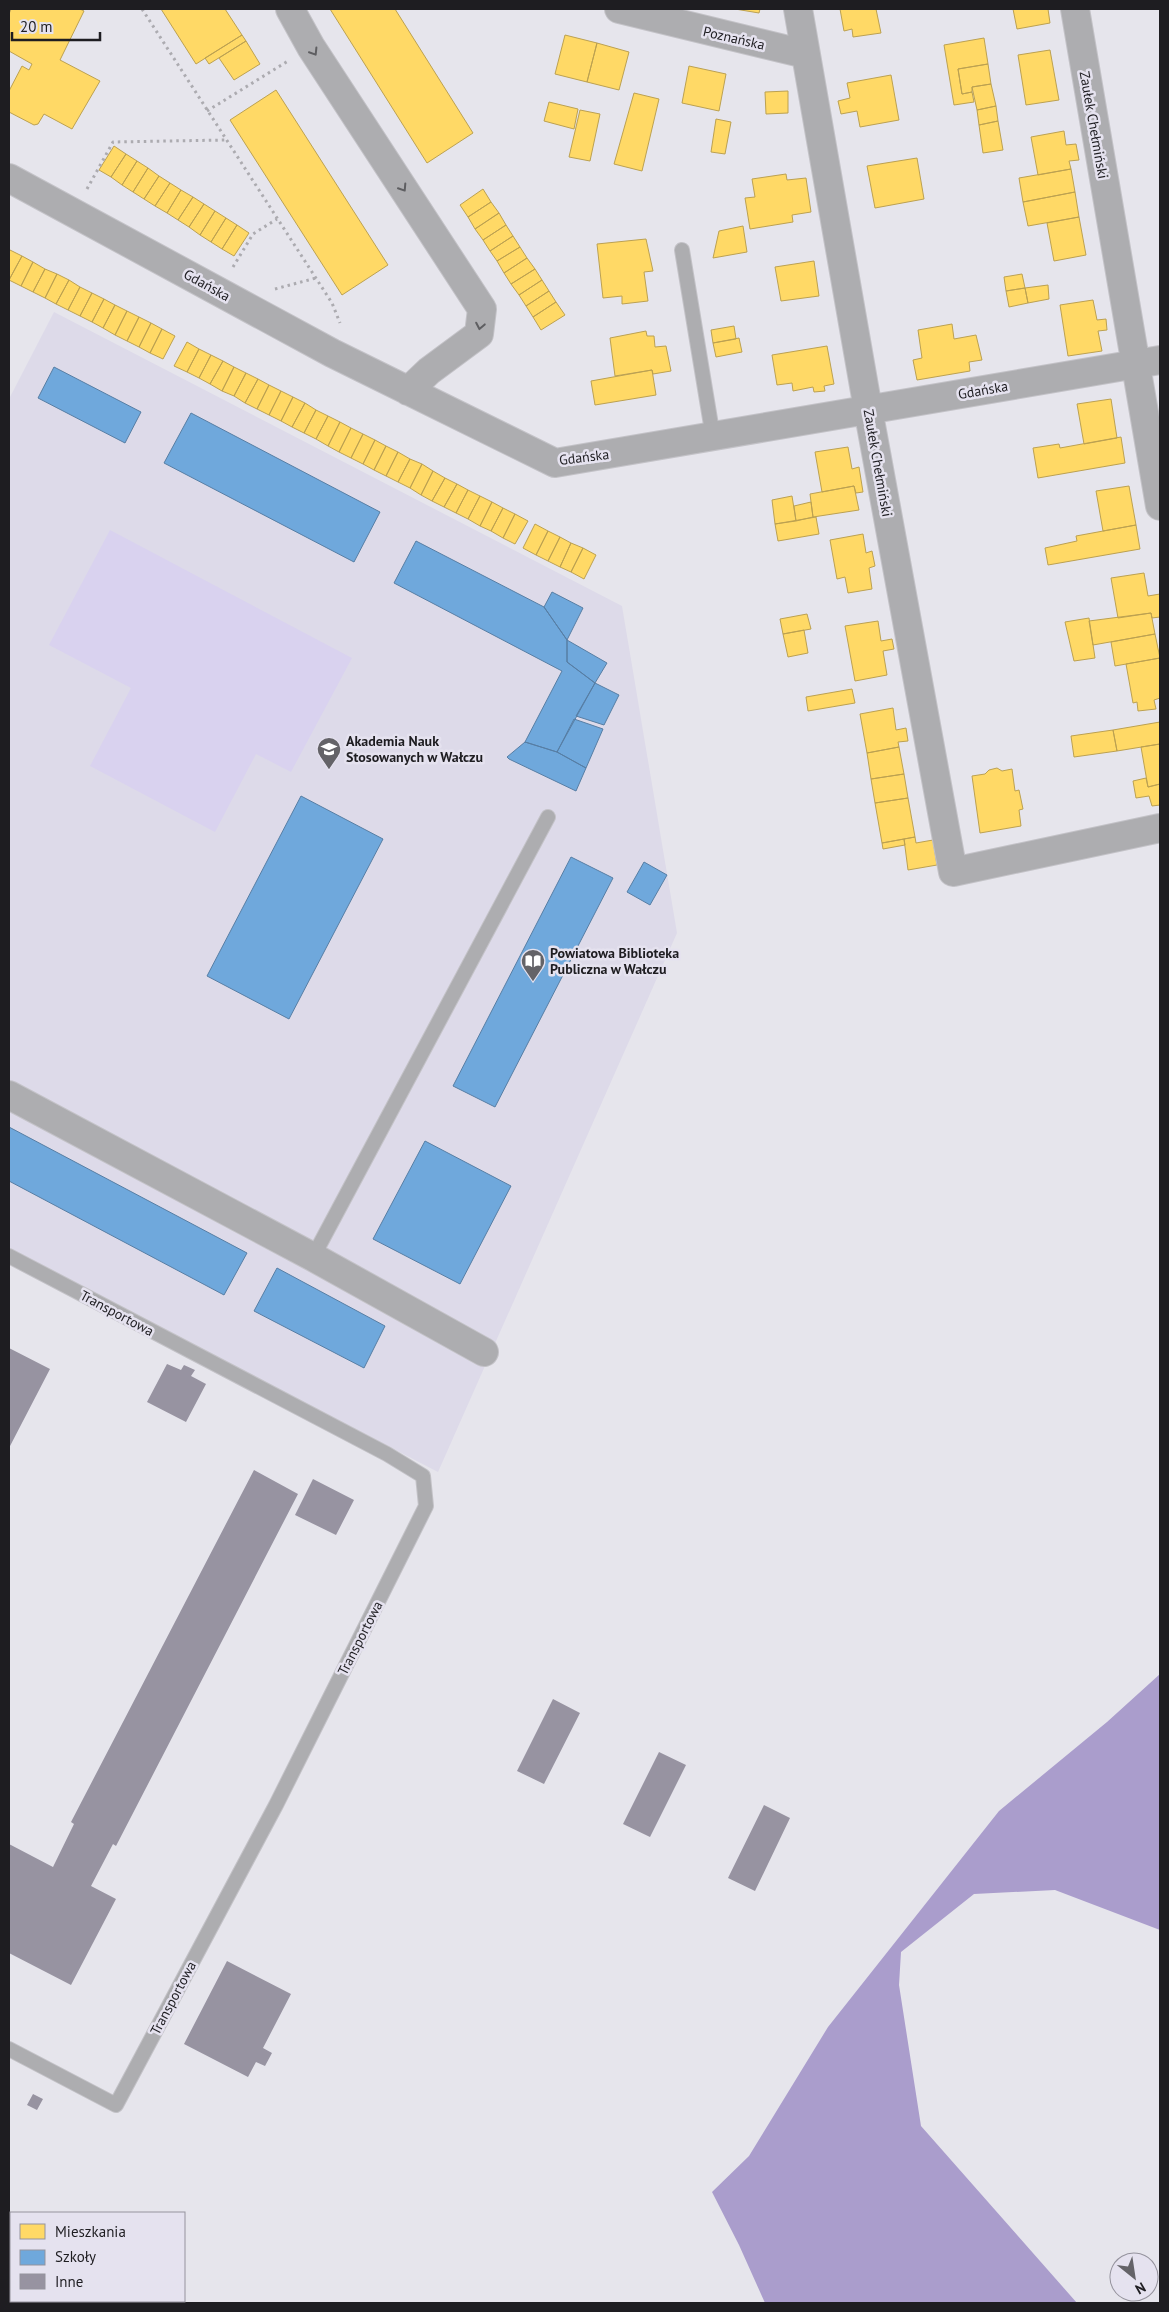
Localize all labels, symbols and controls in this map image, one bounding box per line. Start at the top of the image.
scale bar [12,10,100,42]
text: 20 m [20,17,53,36]
street label: Poznańska [701,22,767,54]
one-way arrow [307,46,317,55]
street label: Zaułek Chełmiński [1076,70,1112,180]
one-way arrow [396,182,406,191]
street label: Gdańska [181,265,233,305]
one-way arrow [475,321,485,330]
street label: Gdańska [957,377,1009,403]
street label: Zaułek Chełmiński [860,408,896,518]
street label: Gdańska [558,445,610,469]
place label: Akademia Nauk Stosowanych w Wałczu [346,732,483,766]
school or university icon: Akademia Nauk Stosowanych w Wałczu [316,736,342,770]
place label: Powiatowa Biblioteka Publiczna w Wałczu [550,944,679,978]
library icon: Powiatowa Biblioteka Publiczna w Wałczu [520,948,546,982]
street label: Transportowa [77,1286,157,1340]
street label: Transportowa [334,1598,386,1678]
street label: Transportowa [146,1958,200,2038]
legend [10,2212,185,2302]
text: Mieszkania [55,2222,126,2241]
text: Szkoły [55,2247,96,2266]
north arrow [1109,2252,1159,2302]
text: Inne [55,2272,83,2291]
text: N [1132,2278,1149,2298]

